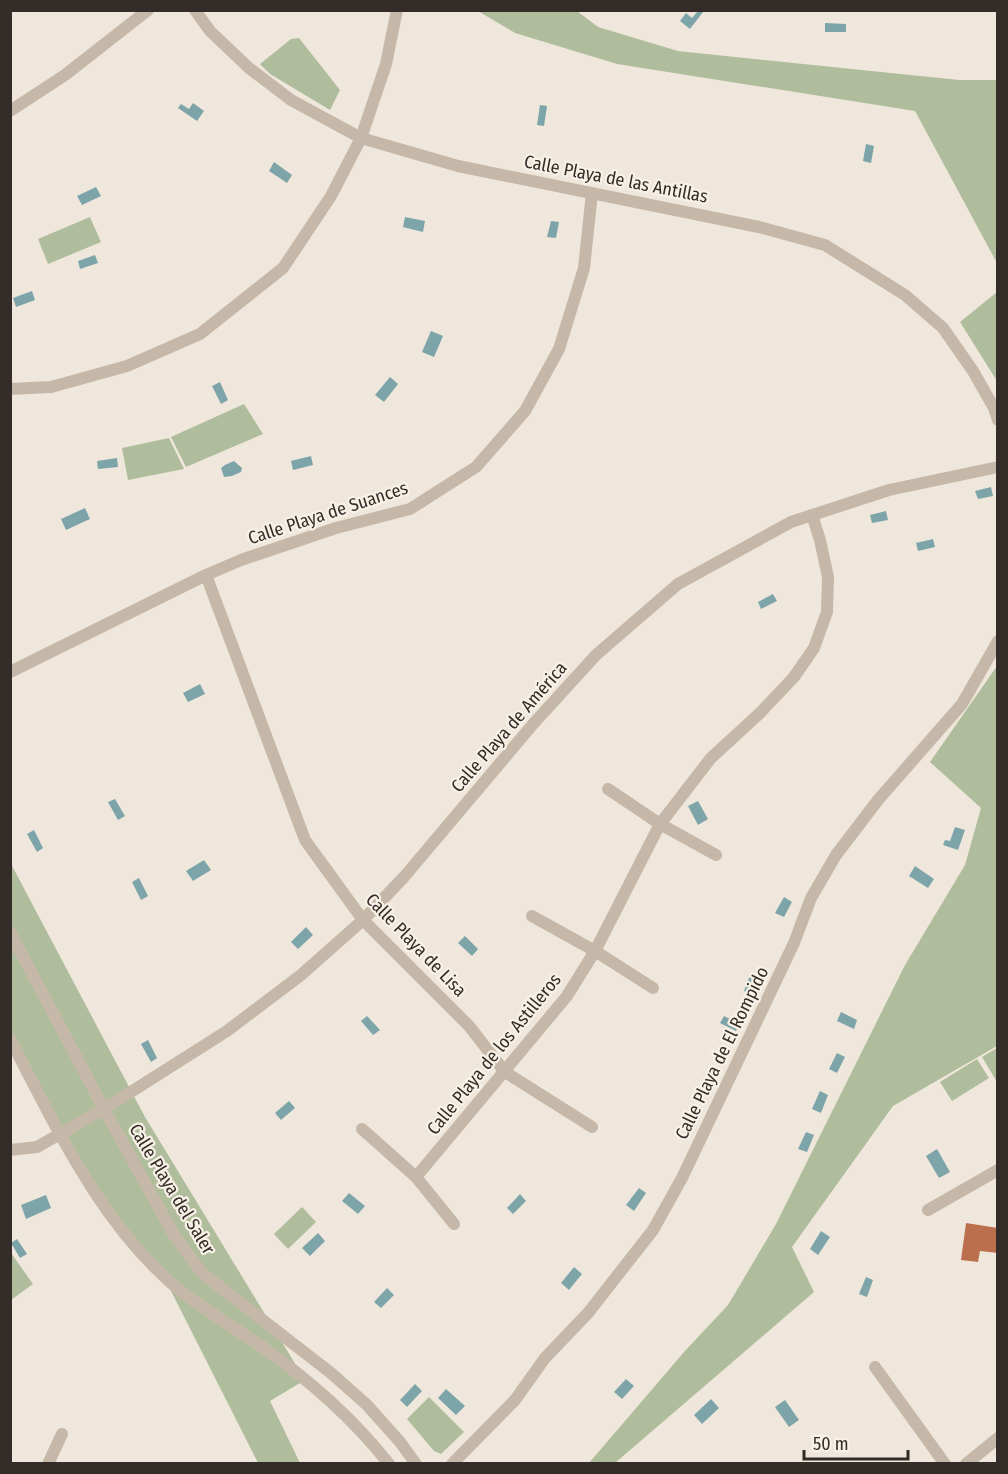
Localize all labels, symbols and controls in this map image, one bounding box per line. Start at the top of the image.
street label: Calle Playa de las Antillas [522,150,710,208]
street label: Calle Playa de Suances [245,477,411,549]
street label: Calle Playa de América [446,657,572,797]
street label: Calle Playa de Lisa [361,889,471,1001]
street label: Calle Playa de El Rompido [671,963,773,1143]
street label: Calle Playa de los Astilleros [422,969,566,1139]
street label: Calle Playa del Saler [124,1120,220,1259]
scale bar [804,1423,908,1461]
text: 50 m [813,1433,849,1455]

